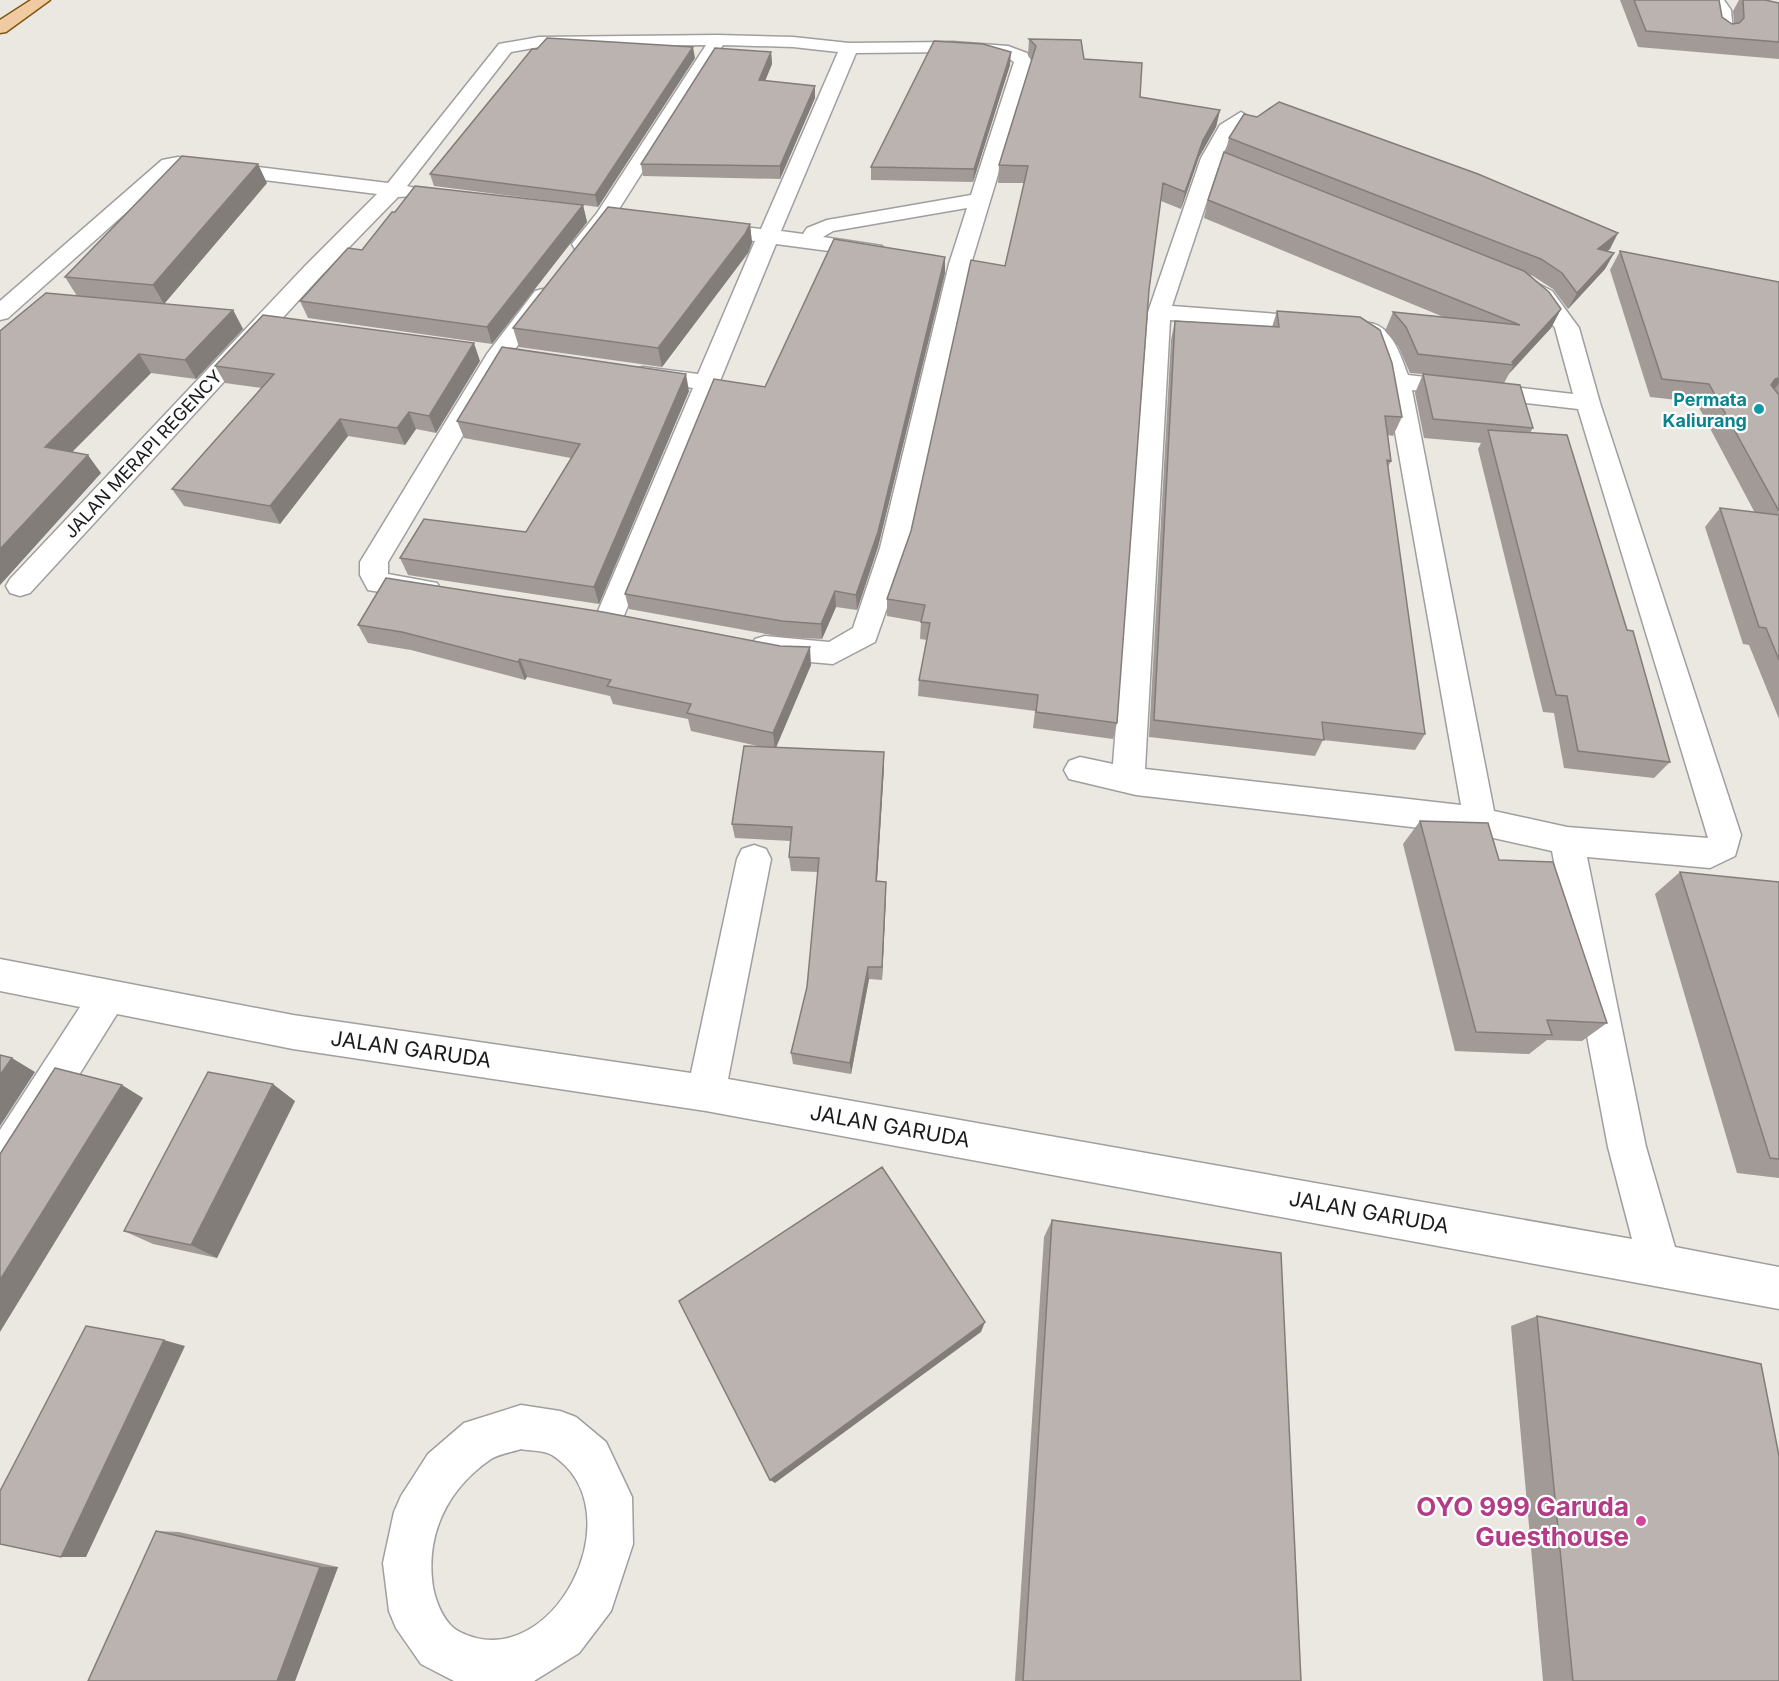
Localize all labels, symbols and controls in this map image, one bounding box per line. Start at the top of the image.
street label: JALAN MERAPI REGENCY [60,366,226,542]
place label: Permata Kaliurang [1663,389,1747,431]
marker: Permata Kaliurang [1752,402,1766,416]
street label: JALAN GARUDA [329,1025,493,1073]
street label: JALAN GARUDA [808,1100,972,1152]
street label: JALAN GARUDA [1287,1186,1451,1238]
place label: OYO 999 Garuda Guesthouse [1416,1491,1629,1552]
marker: OYO 999 Garuda Guesthouse [1634,1514,1648,1528]

